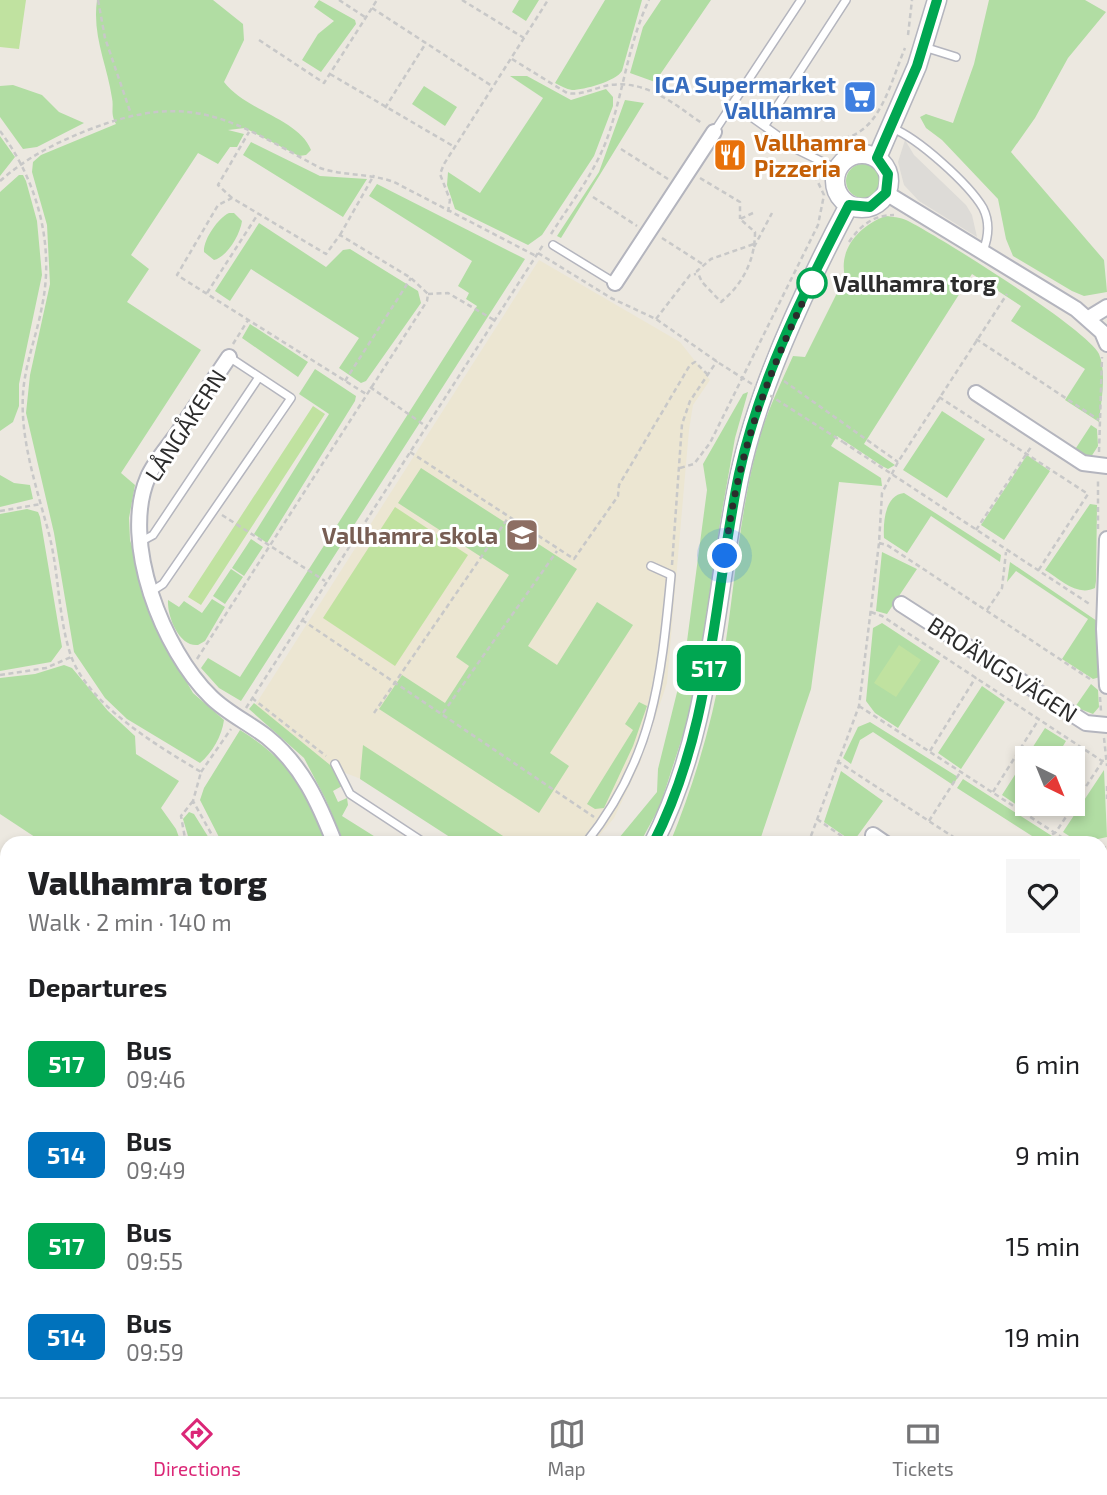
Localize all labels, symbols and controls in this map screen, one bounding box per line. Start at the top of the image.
place label: ICA Supermarket Vallhamra [655,70,836,124]
supermarket icon: ICA Supermarket Vallhamra [841,78,879,116]
place label: Vallhamra Pizzeria [754,128,866,182]
restaurant icon: Vallhamra Pizzeria [711,136,749,174]
marker: Vallhamra torg [797,268,827,298]
place label: Vallhamra torg [833,269,997,297]
street label: LÅNGÅKERN [138,364,232,486]
school or university icon: Vallhamra skola [503,516,541,554]
place label: Vallhamra skola [322,521,498,549]
your location [707,538,742,573]
street label: BROÄNGSVÄGEN [923,610,1083,728]
line badge: 517 [669,645,749,691]
text: 517 [691,653,727,682]
north arrow [1015,746,1085,816]
map controls [1015,746,1085,816]
button: heart [1006,859,1080,933]
text: Vallhamra torg [28,862,267,902]
text: Walk · 2 min · 140 m [28,908,232,936]
text: Departures [28,971,167,1002]
text: Bus [126,1034,172,1065]
text: 6 min [1015,1048,1080,1079]
text: 517 [48,1049,85,1078]
text: 09:46 [126,1065,186,1093]
text: Bus [126,1125,172,1156]
text: 9 min [1015,1139,1080,1170]
text: 514 [47,1140,86,1169]
text: 09:49 [126,1156,186,1184]
text: Bus [126,1216,172,1247]
text: 15 min [1006,1230,1080,1261]
text: 517 [48,1231,85,1260]
text: 09:55 [126,1247,183,1275]
text: Bus [126,1307,172,1338]
text: 19 min [1005,1321,1080,1352]
text: 514 [47,1322,86,1351]
text: 09:59 [126,1338,184,1366]
tab: Directions [153,1415,241,1480]
tab: Map [547,1415,586,1480]
tab: Tickets [892,1415,954,1480]

